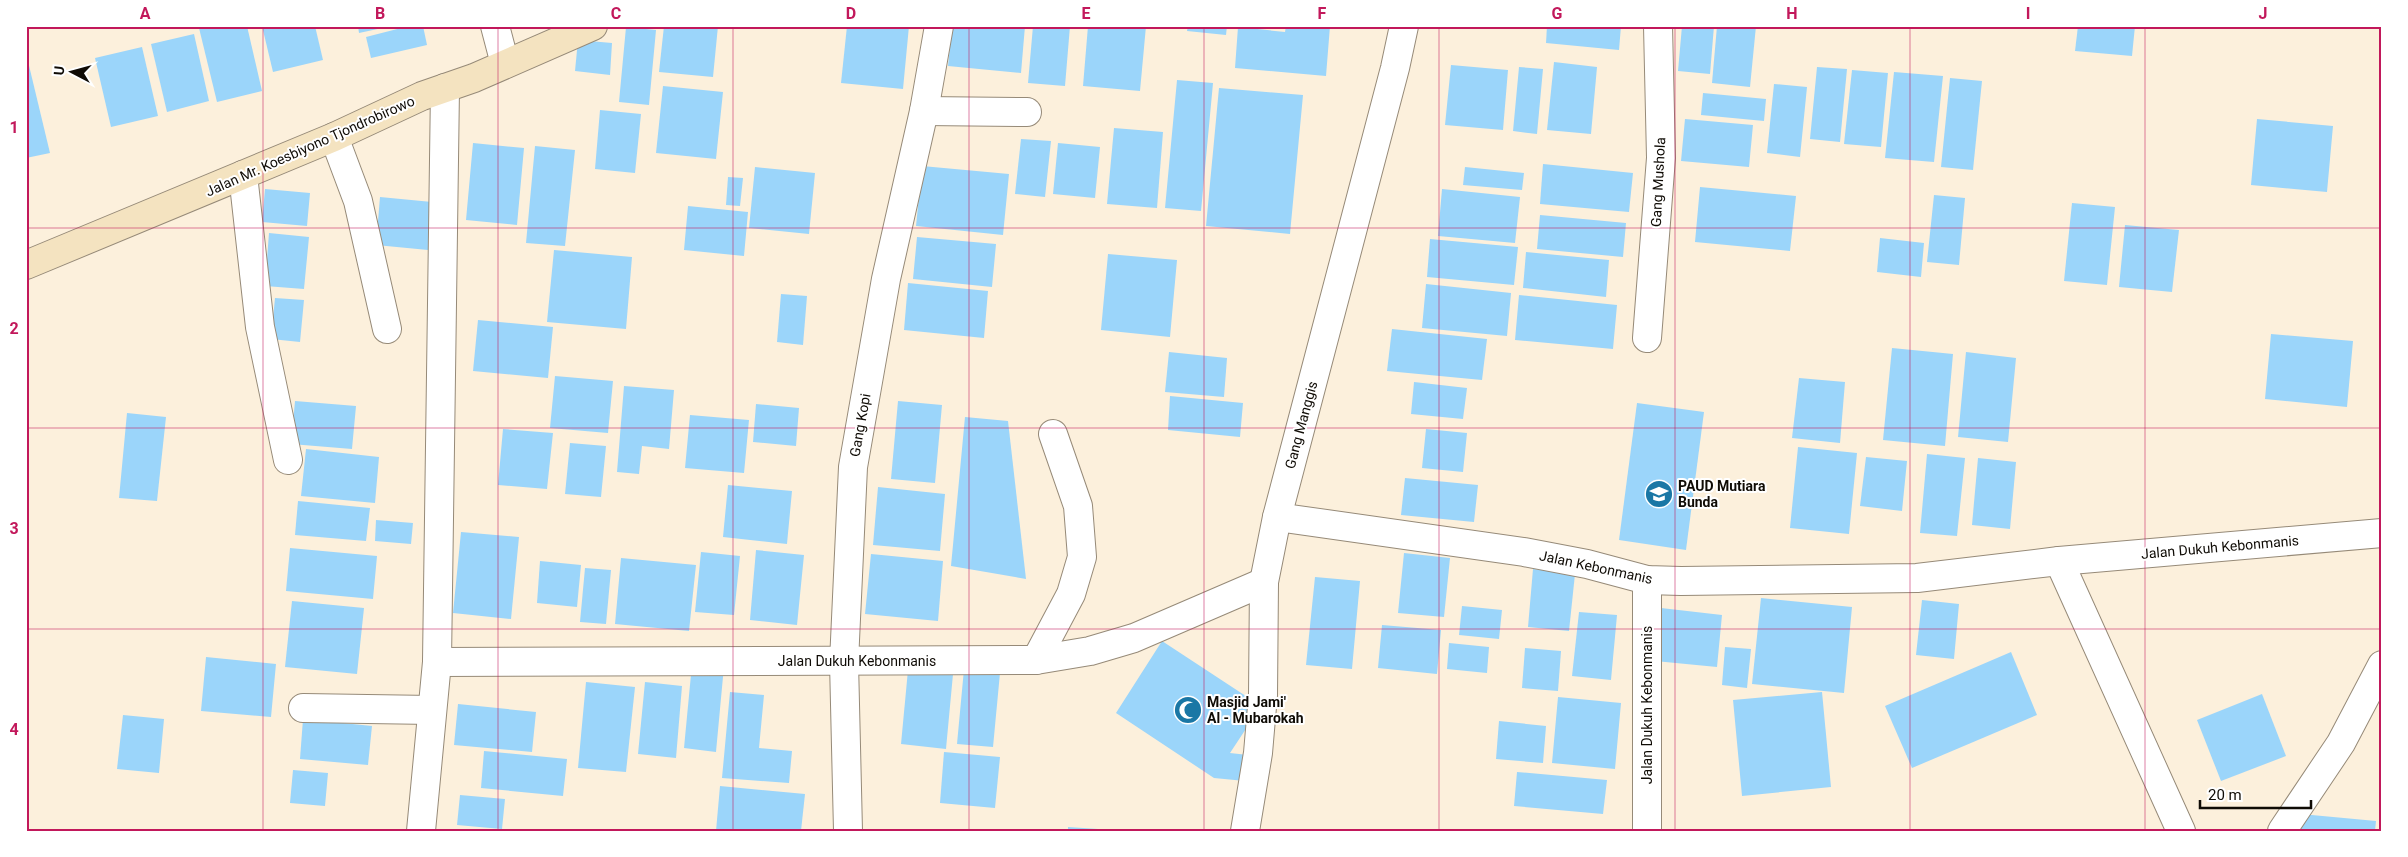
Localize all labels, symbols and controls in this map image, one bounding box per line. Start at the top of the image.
text: A [140,4,151,23]
text: B [375,4,385,23]
text: C [611,4,621,23]
text: D [846,4,856,23]
text: E [1082,4,1091,23]
text: F [1318,4,1327,23]
text: G [1552,4,1563,23]
text: H [1786,4,1798,23]
text: I [2026,4,2030,23]
text: J [2259,4,2267,23]
north arrow [48,48,98,98]
text: U [51,65,68,76]
street label: Jalan Mr. Koesbiyono Tjondrobirowo [203,93,417,199]
text: 1 [9,118,19,137]
street label: Gang Mushola [1648,137,1668,227]
text: 2 [9,319,19,338]
street label: Gang Manggis [1282,379,1320,471]
street label: Gang Kopi [847,392,873,458]
place label: PAUD Mutiara Bunda [1678,478,1766,510]
school or university icon: PAUD Mutiara Bunda [1644,479,1674,509]
text: 3 [9,519,19,538]
street label: Jalan Dukuh Kebonmanis [2140,532,2300,562]
street label: Jalan Kebonmanis [1538,547,1654,587]
street label: Jalan Dukuh Kebonmanis [1639,626,1655,784]
street label: Jalan Dukuh Kebonmanis [778,653,936,669]
place label: Masjid Jami' Al - Mubarokah [1207,694,1304,726]
mosque icon: Masjid Jami' Al - Mubarokah [1173,695,1203,725]
text: 4 [9,720,19,739]
scale bar [2200,777,2312,809]
text: 20 m [2208,786,2242,804]

